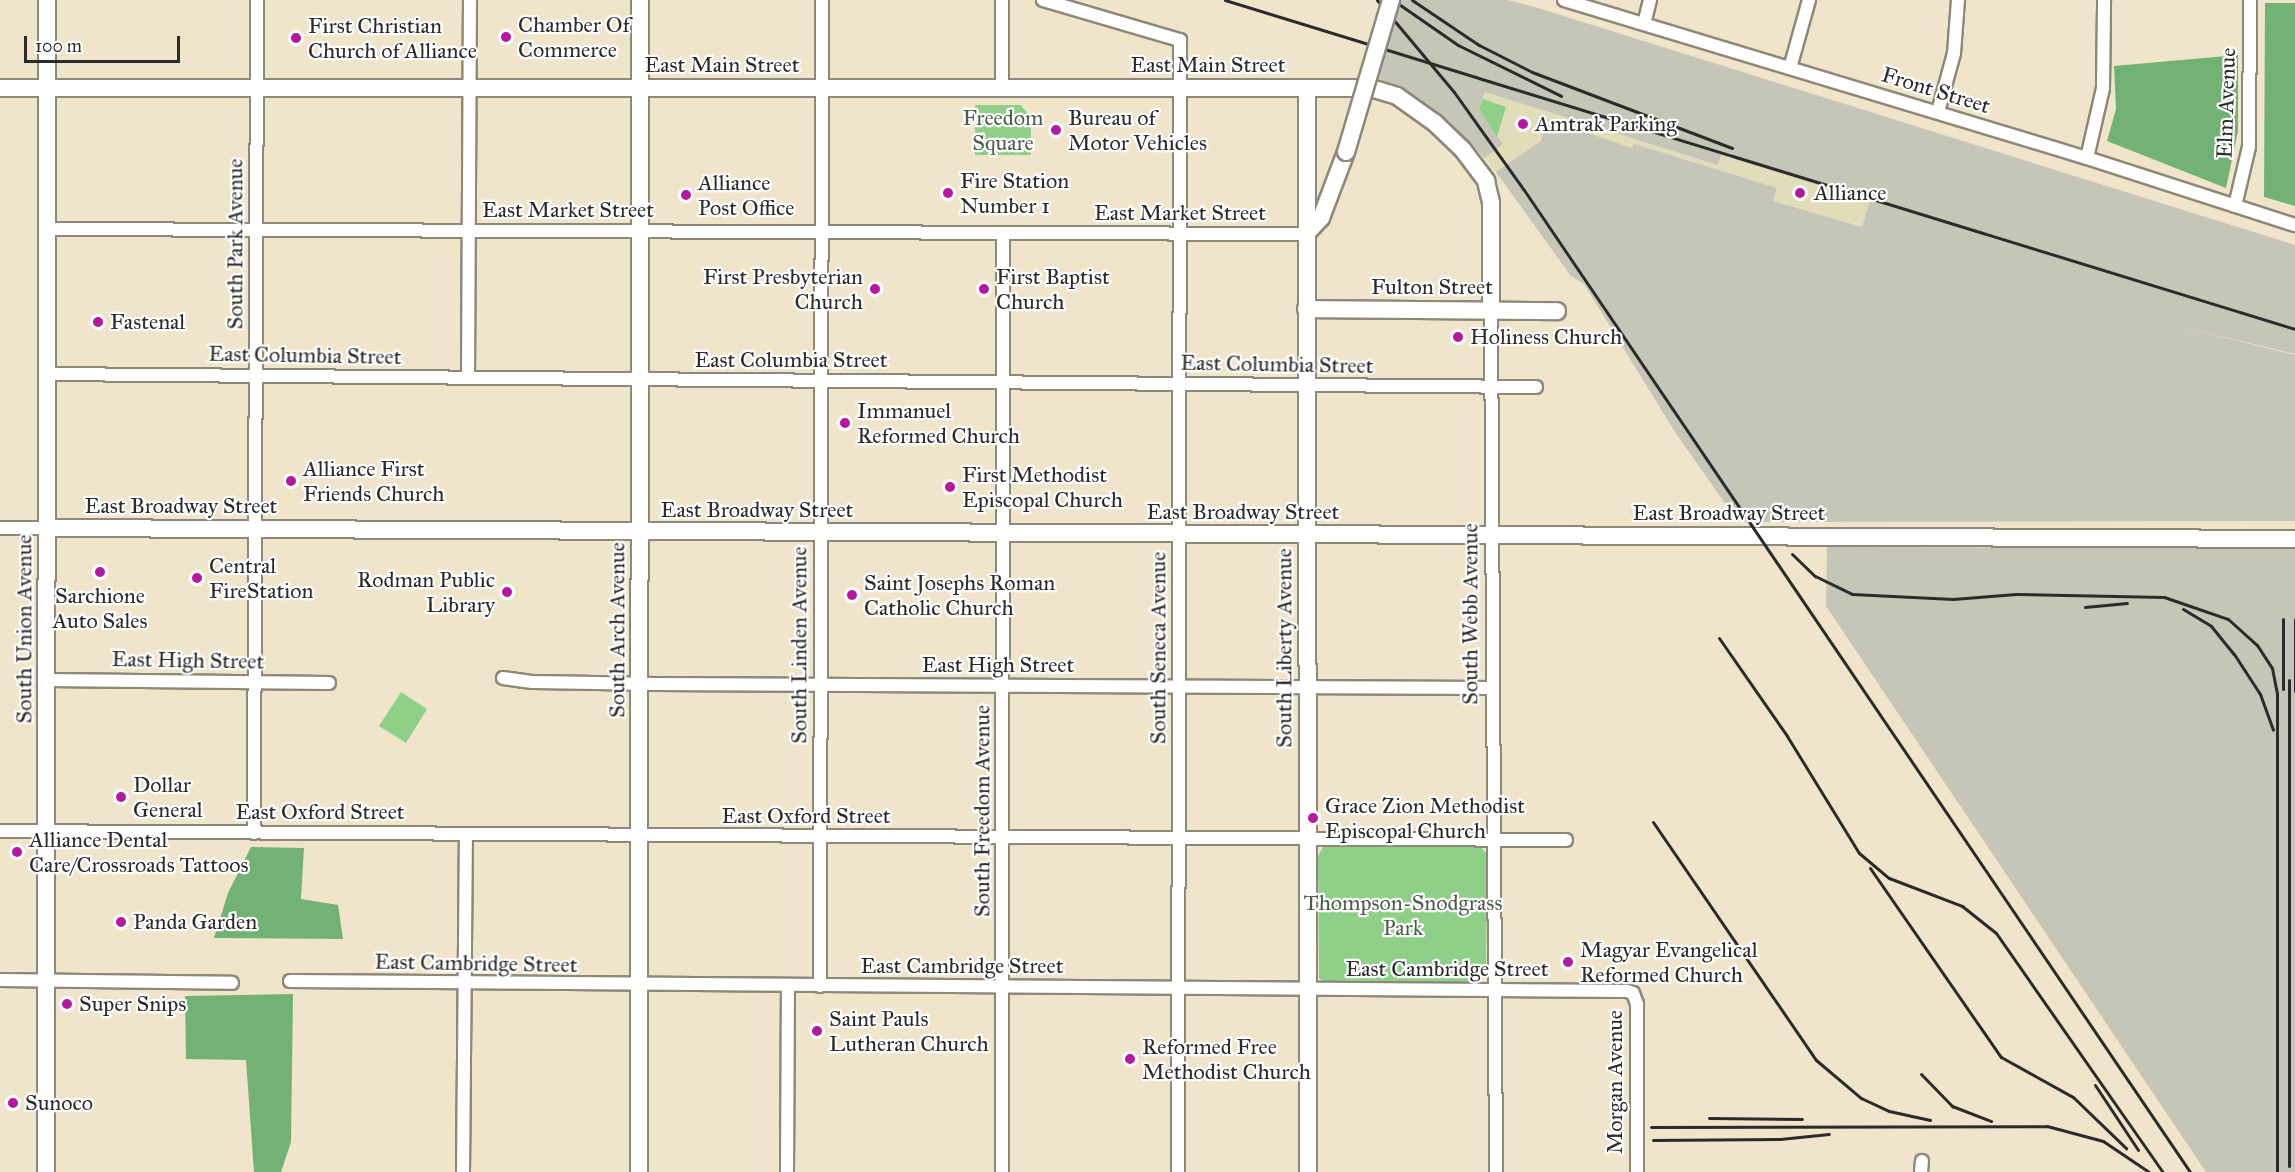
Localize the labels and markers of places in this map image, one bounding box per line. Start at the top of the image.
place label: Chamber Of Commerce [518,11,630,62]
place label: First Christian Church of Alliance [308,12,477,63]
marker: Chamber Of Commerce [499,30,513,44]
marker: First Christian Church of Alliance [289,31,303,45]
place label: Bureau of Motor Vehicles [1068,104,1207,156]
place label: Amtrak Parking [1535,111,1676,137]
marker: Amtrak Parking [1516,117,1530,131]
marker: Bureau of Motor Vehicles [1049,123,1063,137]
place label: Fire Station Number 1 [960,167,1069,218]
place label: Alliance Post Office [698,169,795,220]
place label: Alliance [1814,180,1886,206]
marker: Alliance [1791,184,1809,202]
marker: Fire Station Number 1 [941,186,955,200]
marker: Alliance Post Office [679,188,693,202]
place label: First Presbyterian Church [703,263,863,314]
place label: First Baptist Church [996,263,1110,314]
marker: First Presbyterian Church [868,282,882,296]
marker: First Baptist Church [977,282,991,296]
place label: Fastenal [110,309,185,335]
marker: Fastenal [91,315,105,329]
place label: Holiness Church [1470,324,1622,350]
marker: Holiness Church [1451,330,1465,344]
place label: Immanuel Reformed Church [857,397,1020,448]
marker: Immanuel Reformed Church [838,416,852,430]
place label: Alliance First Friends Church [303,455,444,506]
place label: First Methodist Episcopal Church [962,461,1123,512]
marker: Alliance First Friends Church [284,474,298,488]
marker: First Methodist Episcopal Church [943,480,957,494]
place label: Central FireStation [209,552,313,604]
marker: Sarchione Auto Sales [93,565,107,579]
place label: Rodman Public Library [357,566,495,618]
place label: Saint Josephs Roman Catholic Church [864,569,1055,620]
marker: Central FireStation [190,571,204,585]
place label: Sarchione Auto Sales [52,582,148,634]
marker: Rodman Public Library [500,585,514,599]
marker: Saint Josephs Roman Catholic Church [845,588,859,602]
place label: Dollar General [133,771,203,822]
marker: Dollar General [114,790,128,804]
place label: Grace Zion Methodist Episcopal Church [1325,792,1525,843]
marker: Grace Zion Methodist Episcopal Church [1306,811,1320,825]
place label: Alliance Dental Care/Crossroads Tattoos [29,826,249,878]
marker: Alliance Dental Care/Crossroads Tattoos [10,845,24,859]
place label: Panda Garden [133,909,257,935]
marker: Panda Garden [114,915,128,929]
place label: Magyar Evangelical Reformed Church [1580,936,1758,987]
marker: Magyar Evangelical Reformed Church [1561,955,1575,969]
place label: Super Snips [79,991,186,1017]
marker: Super Snips [60,997,74,1011]
place label: Saint Pauls Lutheran Church [829,1005,989,1056]
marker: Saint Pauls Lutheran Church [810,1024,824,1038]
place label: Reformed Free Methodist Church [1142,1033,1311,1084]
marker: Reformed Free Methodist Church [1123,1052,1137,1066]
place label: Sunoco [25,1090,93,1116]
marker: Sunoco [6,1096,20,1110]

